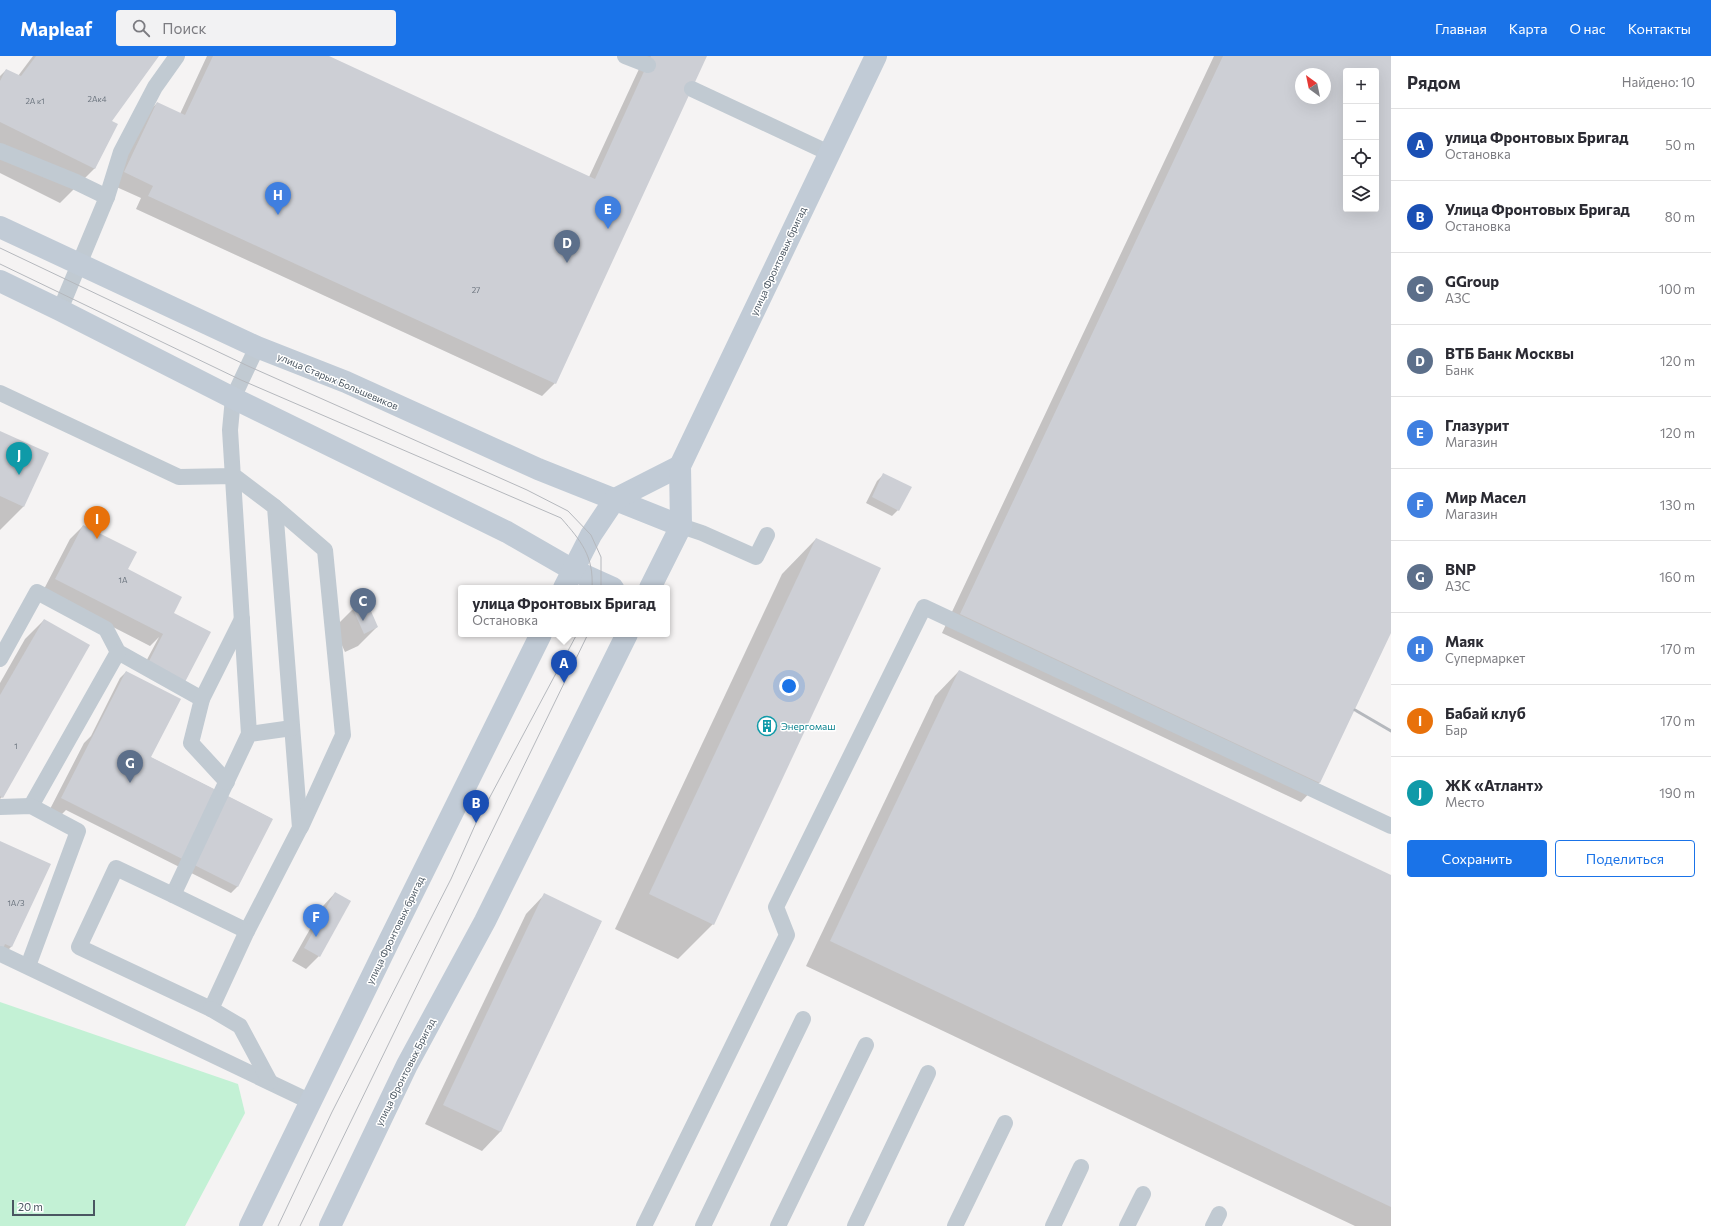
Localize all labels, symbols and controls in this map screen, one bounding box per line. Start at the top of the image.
search box [116,10,396,46]
text: Mapleaf [20,17,92,40]
icon: search [130,17,152,39]
text: Поиск [162,19,207,37]
text: Главная [1435,20,1487,37]
text: Карта [1509,20,1547,37]
text: О нас [1569,20,1606,37]
text: Контакты [1628,20,1691,37]
north arrow [1295,68,1331,104]
map controls [1343,68,1379,212]
button: + [1343,68,1379,104]
text: Рядом [1407,72,1461,93]
text: Найдено: 10 [1622,74,1695,90]
house number: 2Ак4 [88,94,107,104]
house number: 2А к1 [25,96,45,106]
button: − [1343,104,1379,140]
text: улица Фронтовых Бригад [1445,128,1628,146]
text: A [1415,137,1425,153]
text: 50 m [1665,137,1695,153]
button: locate [1343,140,1379,176]
text: Остановка [1445,146,1511,162]
button: layers [1343,176,1379,212]
pin: H [265,182,291,215]
pin: E [595,196,621,229]
text: Улица Фронтовых Бригад [1445,200,1630,218]
street label: улица Фронтовых бригад [747,205,809,317]
text: B [1416,209,1424,225]
text: 80 m [1665,209,1695,225]
text: Остановка [1445,218,1511,234]
pin: D [554,230,580,263]
text: GGroup [1445,272,1499,290]
text: C [1416,281,1424,297]
text: 100 m [1659,281,1695,297]
house number: 27 [472,285,480,295]
text: АЗС [1445,290,1470,306]
text: ВТБ Банк Москвы [1445,344,1574,362]
street label: улица Старых Большевиков [276,350,400,412]
text: D [1415,353,1425,369]
text: 120 m [1660,353,1695,369]
text: Банк [1445,362,1474,378]
text: Глазурит [1445,416,1509,434]
text: E [1416,425,1424,441]
text: 120 m [1660,425,1695,441]
text: Магазин [1445,434,1498,450]
pin: J [6,442,32,475]
text: Мир Масел [1445,488,1526,506]
text: F [1416,497,1424,513]
text: 130 m [1660,497,1695,513]
pin: I [84,506,110,539]
text: Магазин [1445,506,1498,522]
text: BNP [1445,560,1476,578]
text: G [1415,569,1425,585]
text: 160 m [1659,569,1695,585]
house number: 1А [119,575,128,585]
text: АЗС [1445,578,1470,594]
popup [458,585,670,637]
pin: C [350,588,376,621]
text: улица Фронтовых Бригад [472,594,656,612]
text: Остановка [472,612,538,628]
text: Маяк [1445,632,1484,650]
text: H [1415,641,1425,657]
text: 170 m [1660,641,1695,657]
pin: A [551,650,577,683]
text: Супермаркет [1445,650,1525,666]
your location [779,676,799,696]
text: Бабай клуб [1445,704,1526,722]
text: I [1418,713,1422,729]
text: 170 m [1660,713,1695,729]
building icon: Энергомаш [756,715,778,737]
place label: Энергомаш [781,720,836,732]
text: Бар [1445,722,1468,738]
house number: 1 [14,741,18,751]
pin: G [117,750,143,783]
text: ЖК «Атлант» [1445,776,1543,794]
text: J [1418,785,1422,801]
text: 190 m [1659,785,1695,801]
pin: B [463,790,489,823]
text: Место [1445,794,1485,810]
button: Сохранить [1407,840,1547,877]
button: Поделиться [1555,840,1695,877]
street label: улица Фронтовых бригад [364,874,426,986]
house number: 1А/3 [7,898,25,908]
pin: F [303,904,329,937]
street label: улица Фронтовых Бригад [373,1016,437,1128]
scale bar [12,1198,95,1217]
text: 20 m [18,1200,43,1213]

